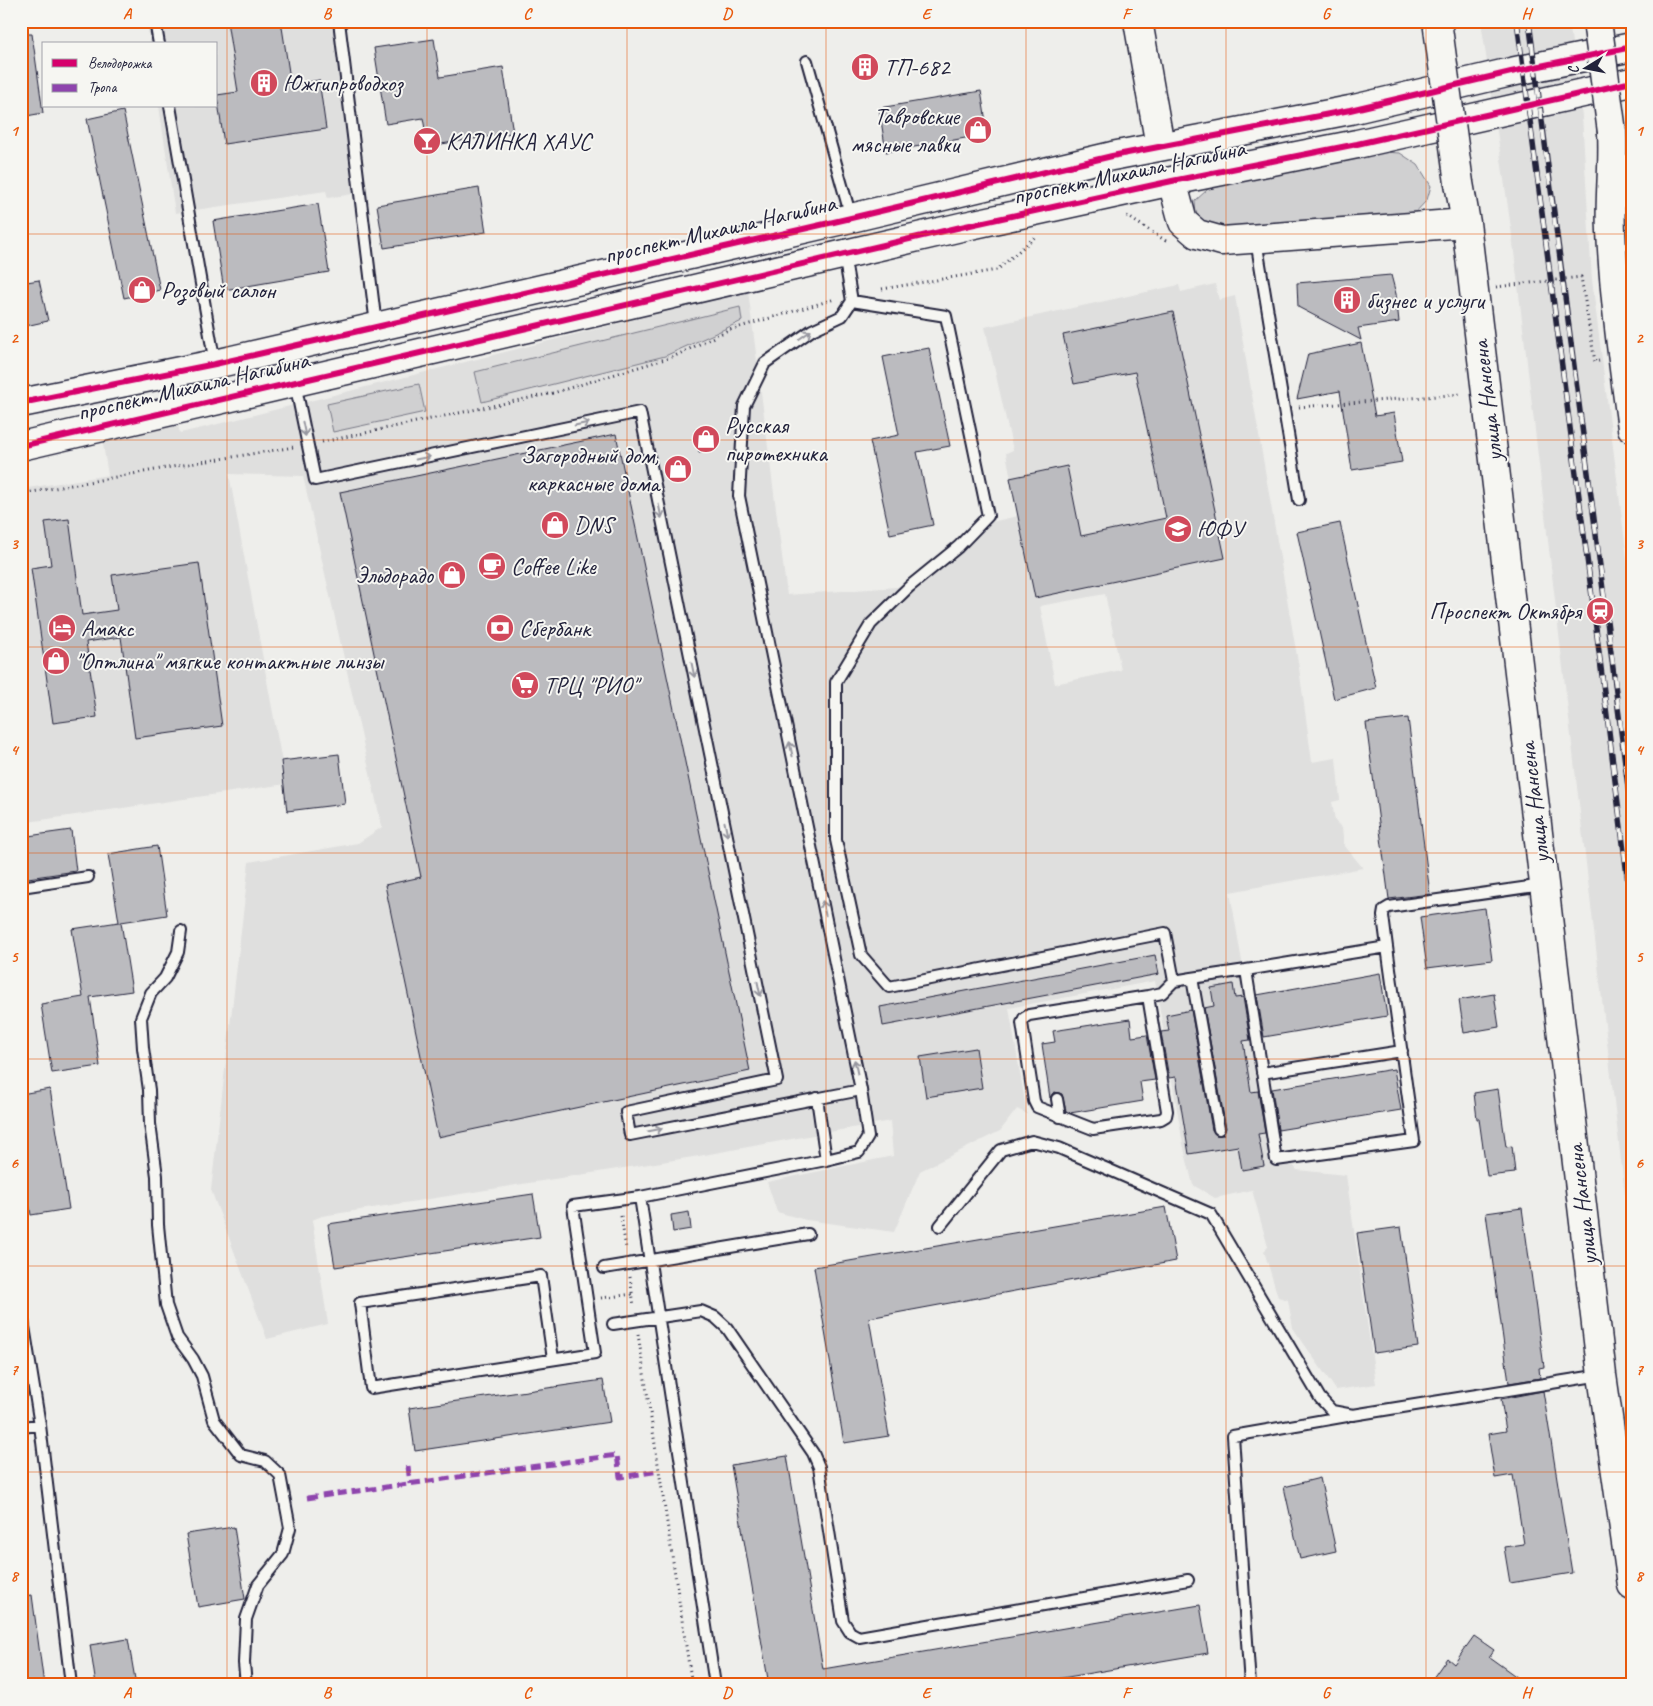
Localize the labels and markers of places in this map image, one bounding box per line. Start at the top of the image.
building icon: ТП-682 [850,52,880,82]
place label: ТП-682 [884,52,952,82]
building icon: Южгипроводхоз [249,68,279,98]
place label: Южгипроводхоз [283,68,404,98]
place label: Тавровские мясные лавки [851,101,961,159]
shop icon: Тавровские мясные лавки [963,115,993,145]
bar icon: КАЛИНКА ХАУС [412,126,442,156]
place label: КАЛИНКА ХАУС [446,126,593,156]
shop icon: Розовый салон [127,275,157,305]
place label: Розовый салон [161,275,277,306]
building icon: бизнес и услуги [1332,285,1362,315]
place label: бизнес и услуги [1366,285,1486,315]
place label: Русская пиротехника [725,410,828,468]
shop icon: Русская пиротехника [691,424,721,454]
place label: Загородный дом, каркасные дома [521,440,661,498]
shop icon: Загородный дом, каркасные дома [663,454,693,484]
shop icon: DNS [540,510,570,540]
place label: DNS [574,510,616,540]
school or university icon: ЮФУ [1163,514,1193,544]
place label: ЮФУ [1197,514,1247,544]
cafe icon: Coffee Like [477,551,507,581]
place label: Coffee Like [511,551,598,581]
place label: Эльдорадо [355,560,435,590]
shop icon: Эльдорадо [437,560,467,590]
place label: Проспект Октября [1429,596,1583,626]
station icon: Проспект Октября [1585,596,1615,626]
hotel icon: Амакс [47,613,77,643]
place label: Амакс [81,613,135,643]
bank icon: Сбербанк [485,613,515,643]
place label: Сбербанк [519,613,592,643]
shop icon: "Оптлина" мягкие контактные линзы [41,646,71,676]
place label: "Оптлина" мягкие контактные линзы [75,646,386,676]
supermarket icon: ТРЦ "РИО" [510,670,540,700]
place label: ТРЦ "РИО" [544,670,643,700]

